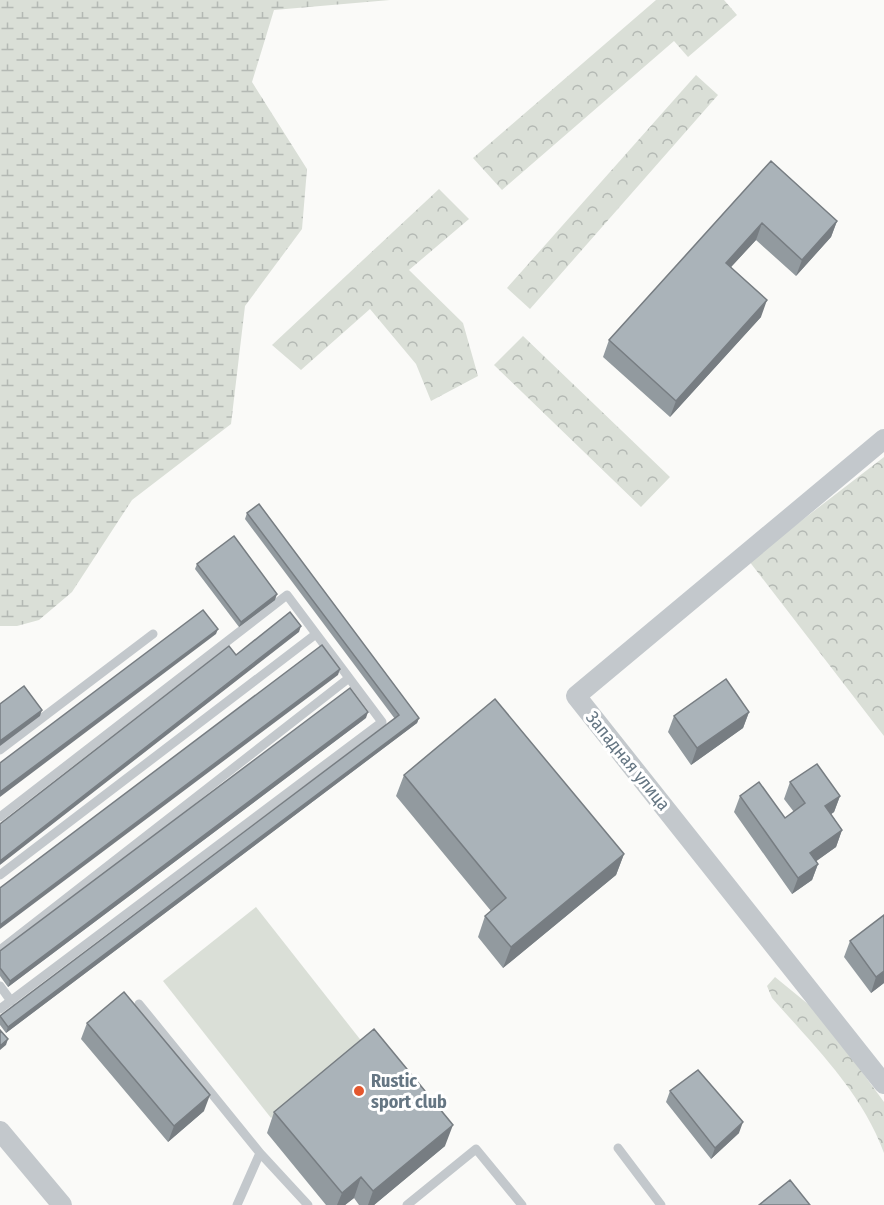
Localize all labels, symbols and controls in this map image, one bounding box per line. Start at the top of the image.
street label: Западная улица [581,707,675,815]
place label: Rustic sport club [371,1070,447,1113]
marker: Rustic sport club [352,1084,366,1098]

